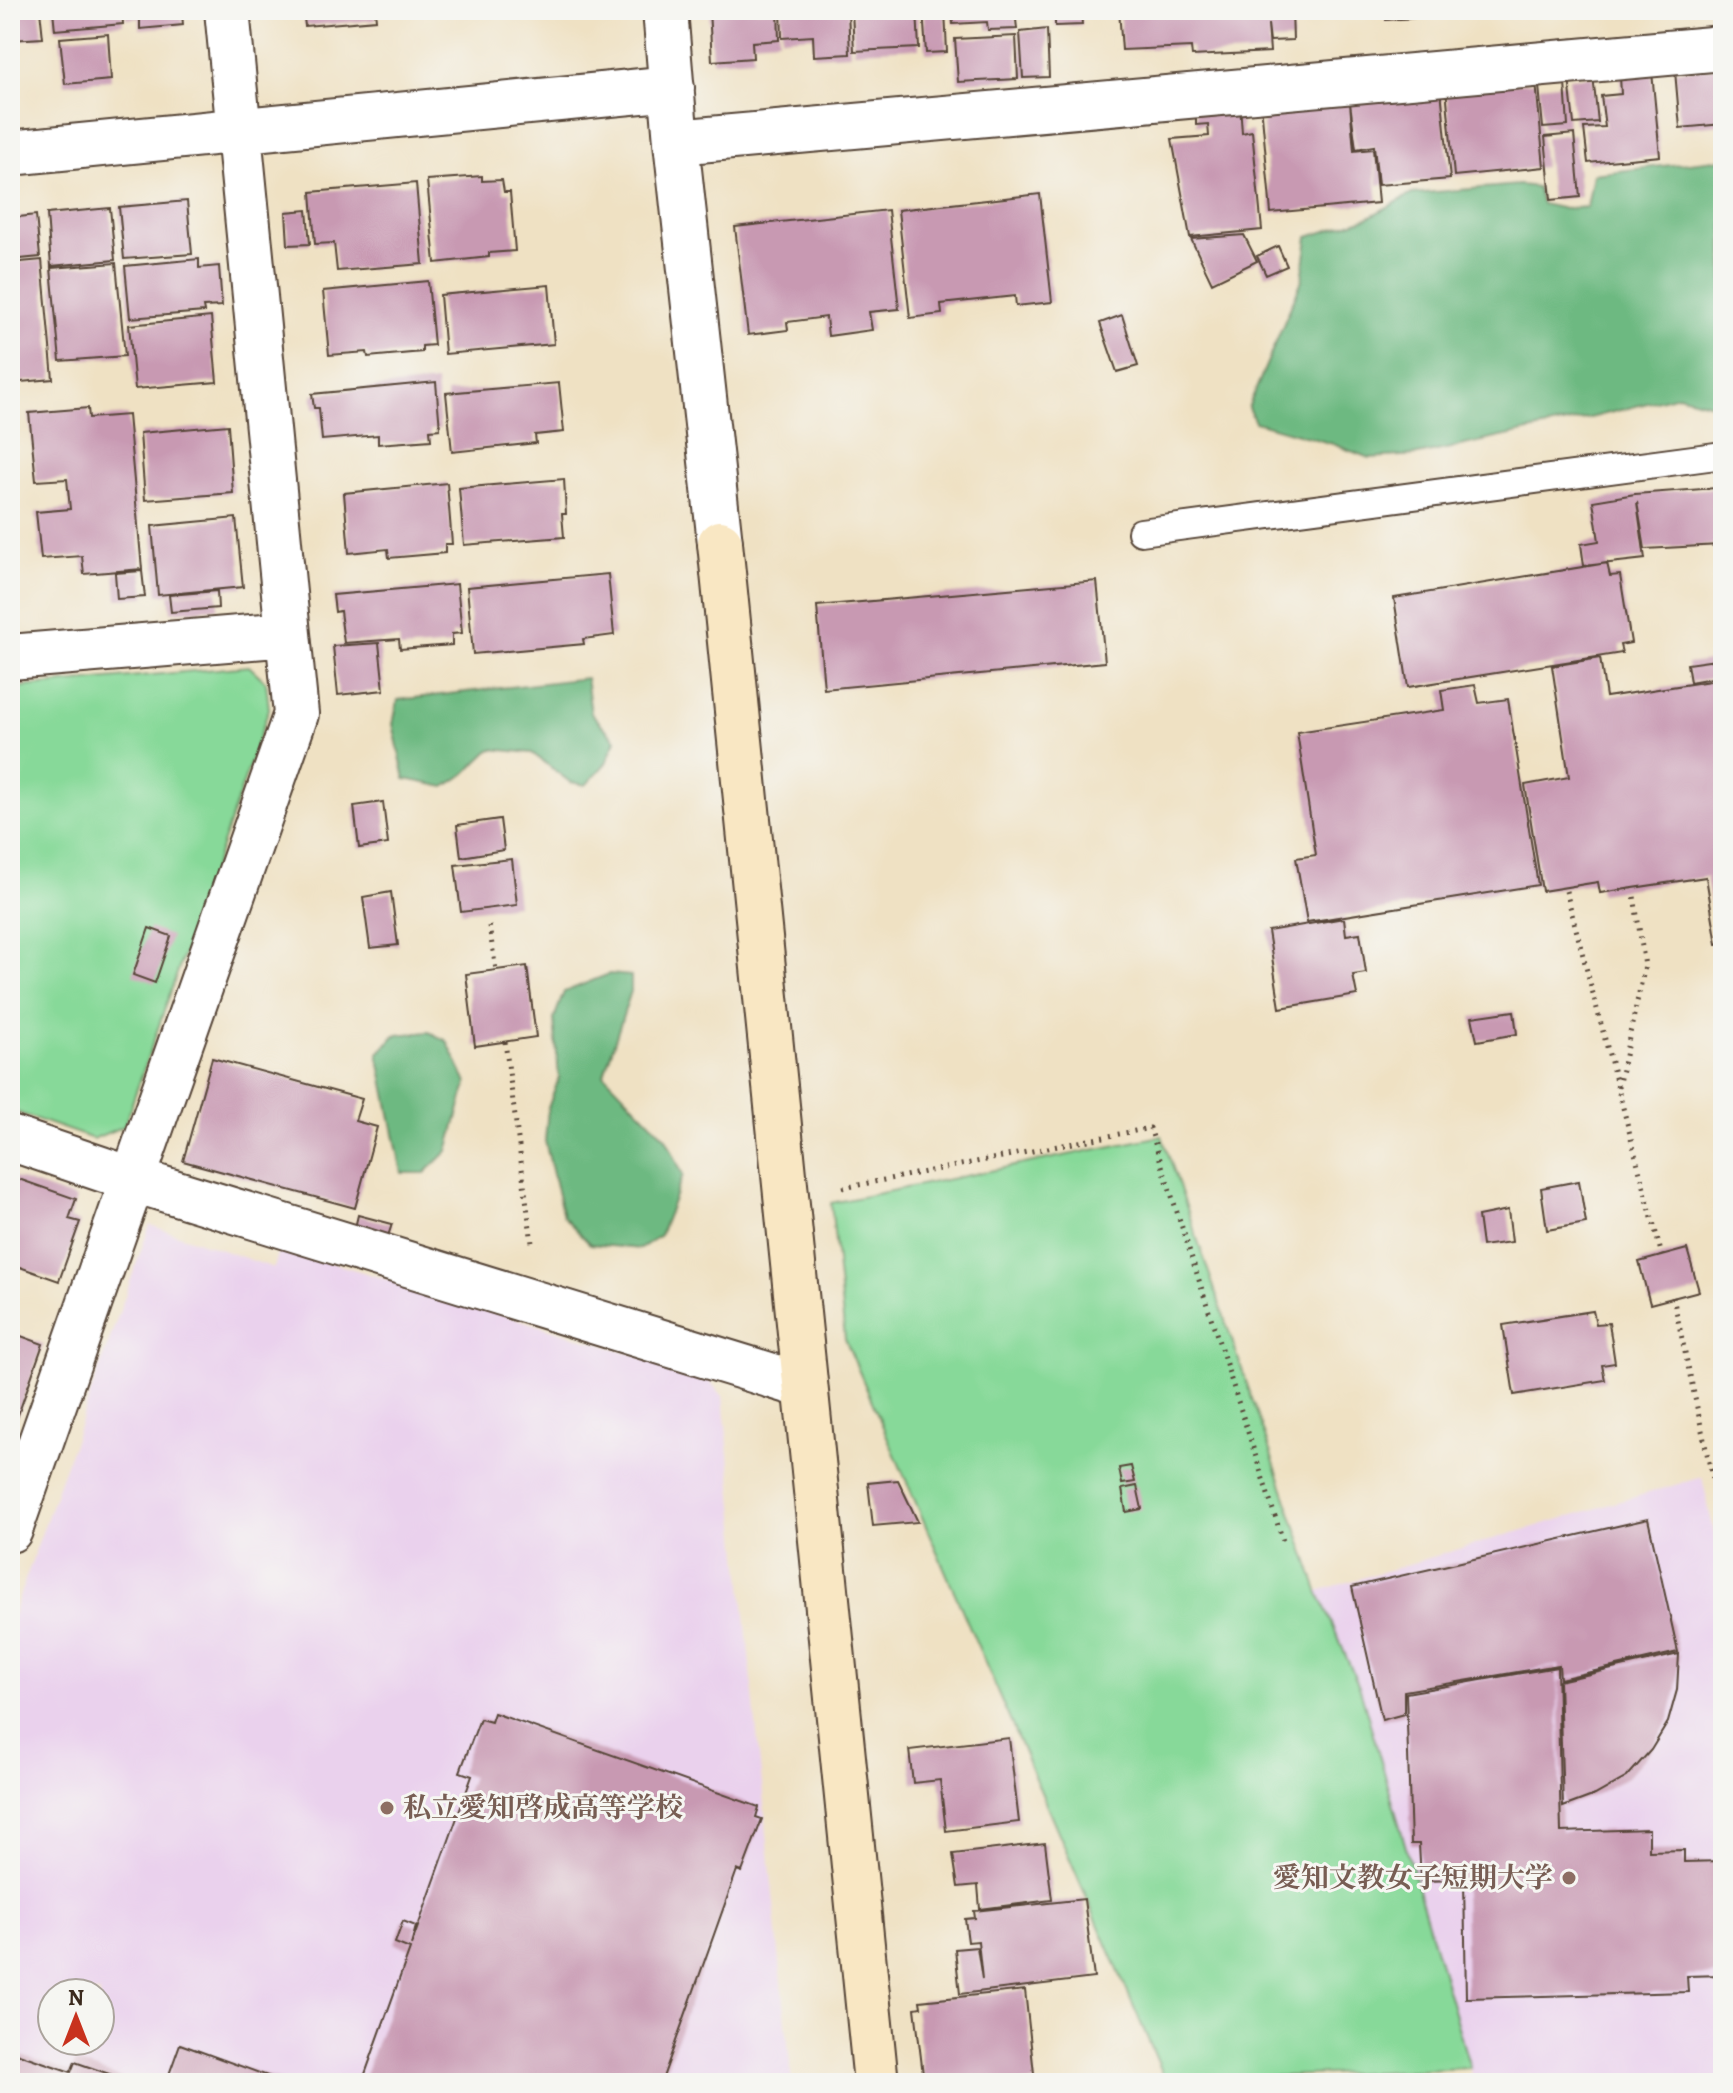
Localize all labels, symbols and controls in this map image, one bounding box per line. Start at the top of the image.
place label: 私立愛知啓成高等学校 [403,1789,683,1827]
marker: 私立愛知啓成高等学校 [378,1799,396,1817]
place label: 愛知文教女子短期大学 [1273,1859,1553,1897]
marker: 愛知文教女子短期大学 [1560,1869,1578,1887]
north arrow [36,1977,116,2057]
text: N [68,1983,84,2013]

